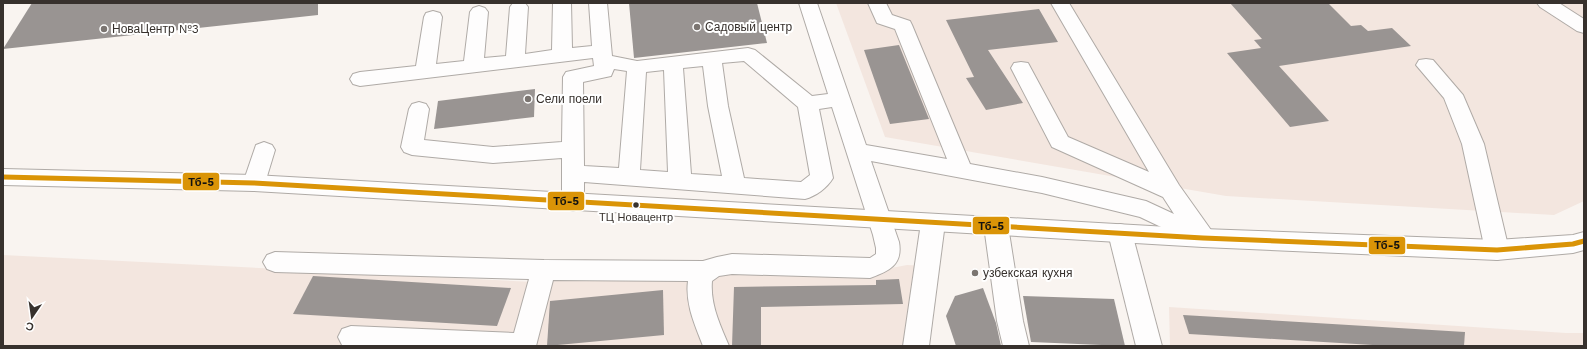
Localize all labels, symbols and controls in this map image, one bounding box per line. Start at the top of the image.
place label: Садовый центр [705,20,792,34]
place label: НоваЦентр №3 [112,22,199,36]
marker: Садовый центр [692,22,702,32]
marker: НоваЦентр №3 [99,24,109,34]
place label: Сели поели [536,92,602,106]
marker: Сели поели [523,94,533,104]
line badge: Тб-5 [182,172,220,191]
text: Тб-5 [188,176,214,189]
line badge: Тб-5 [547,191,585,211]
text: Тб-5 [553,195,579,208]
marker: ТЦ Новацентр [631,200,641,210]
place label: ТЦ Новацентр [599,211,673,224]
line badge: Тб-5 [972,216,1010,235]
text: Тб-5 [978,220,1004,233]
line badge: Тб-5 [1368,236,1406,255]
text: Тб-5 [1374,239,1400,252]
place label: узбекская кухня [983,266,1072,280]
marker: узбекская кухня [970,268,980,278]
north arrow [12,297,52,337]
text: С [24,319,35,333]

